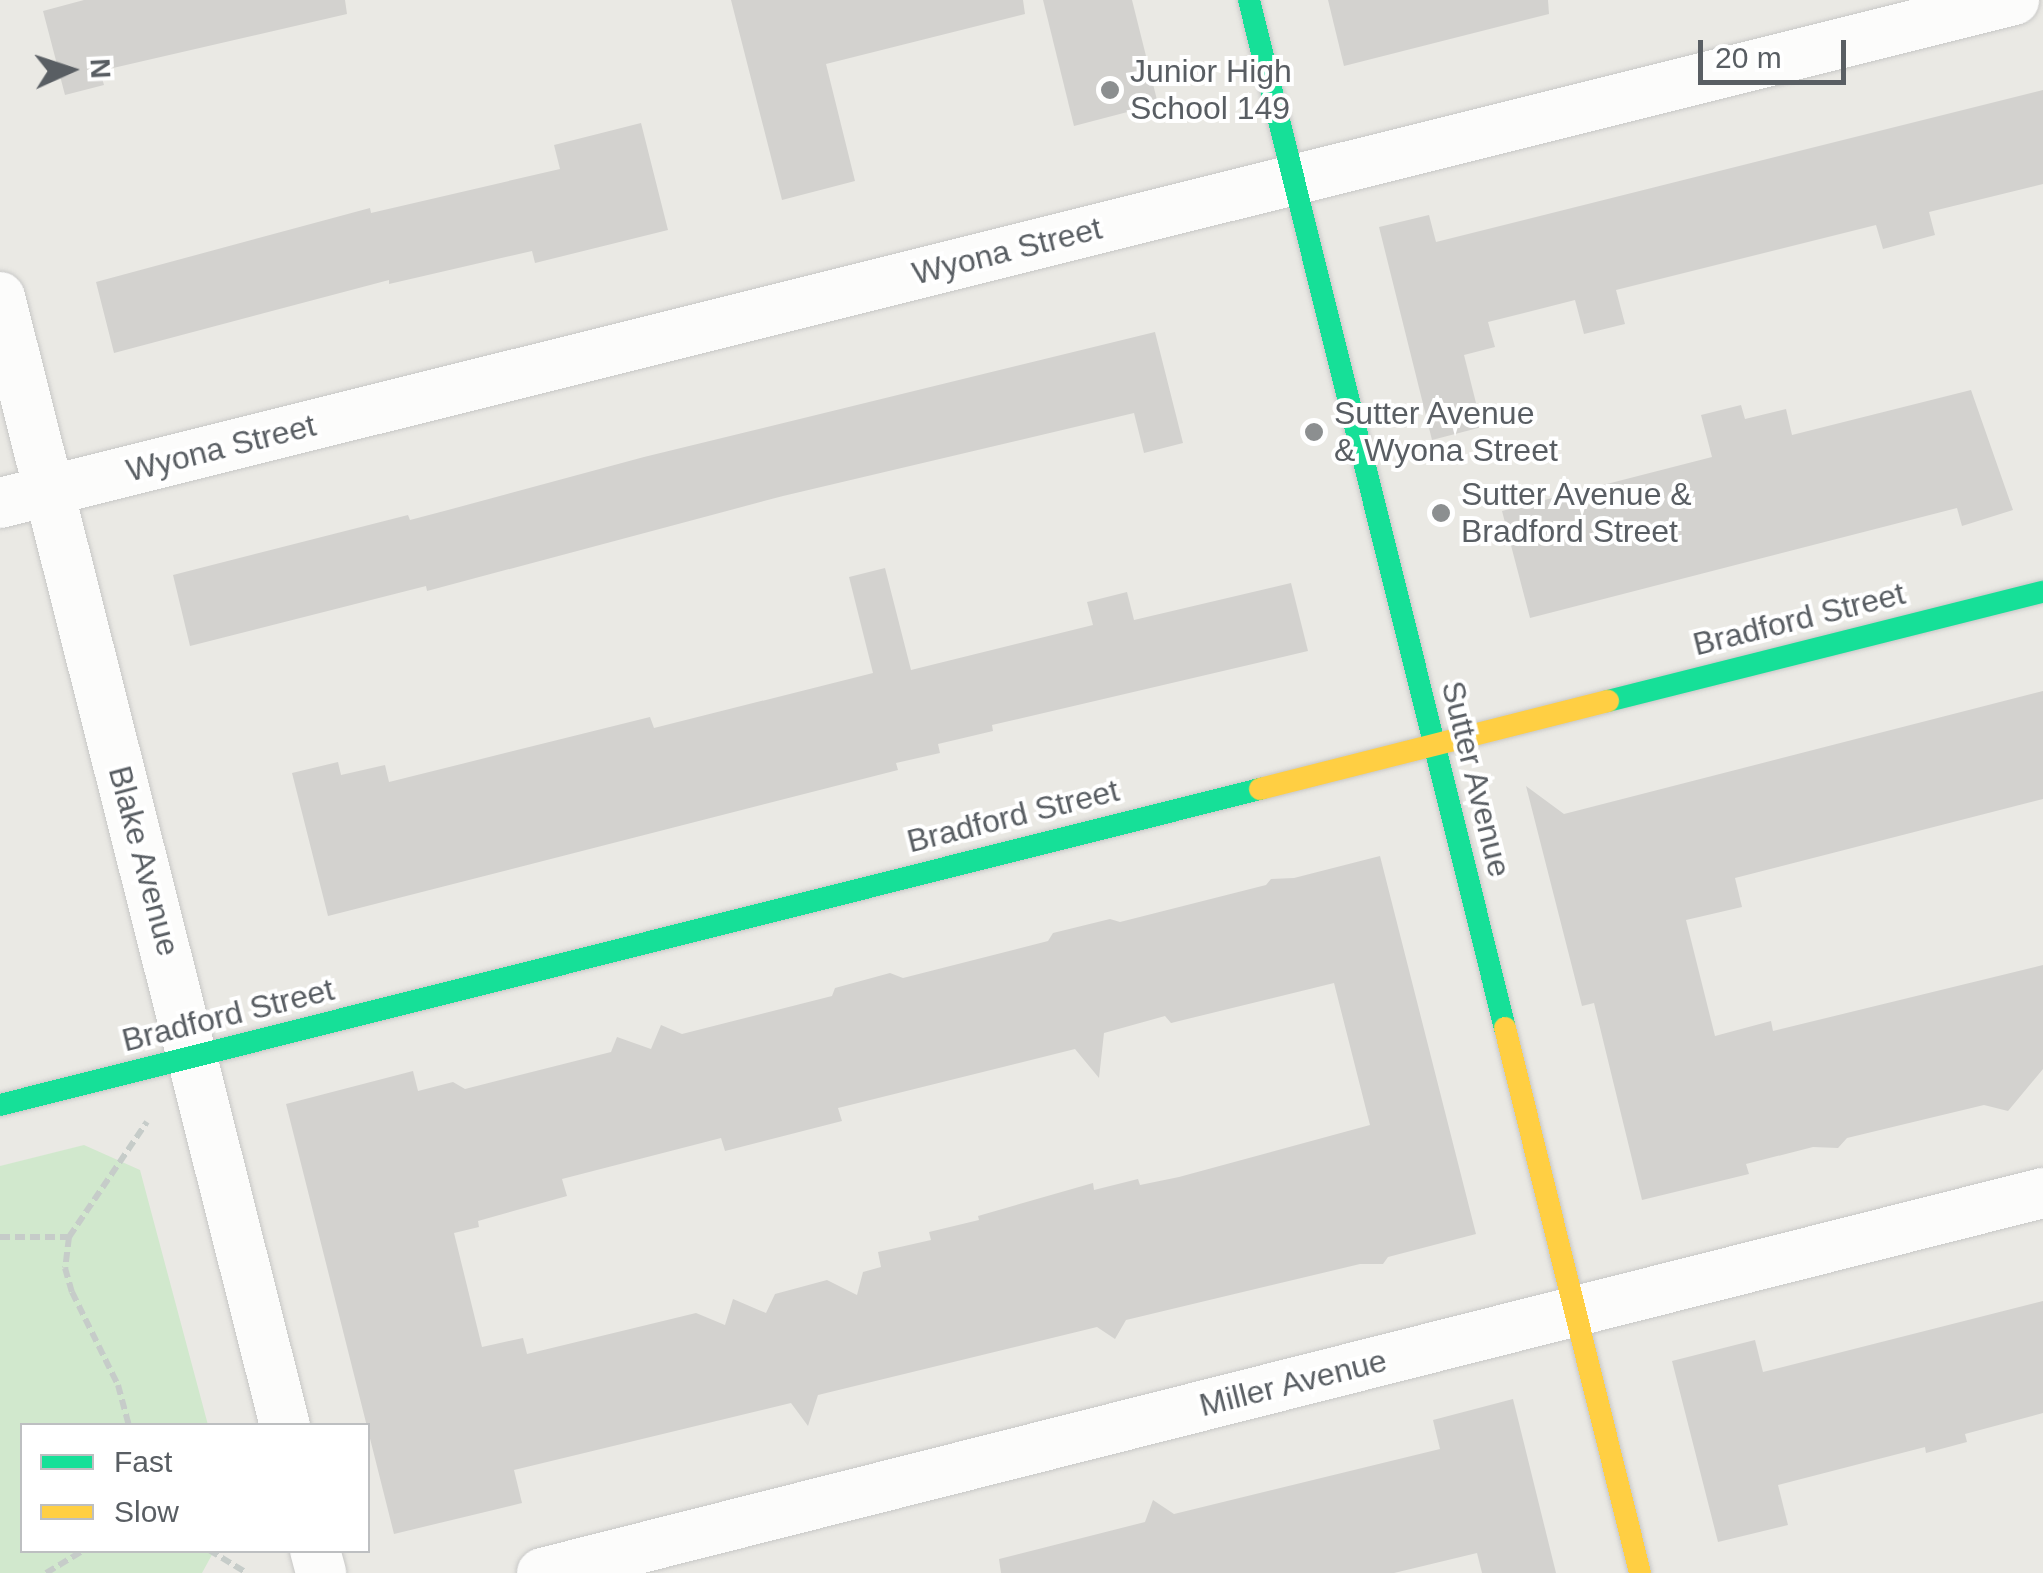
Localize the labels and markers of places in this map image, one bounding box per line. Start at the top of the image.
place label: Junior High School 149 [1130,53,1292,128]
marker: Junior High School 149 [1099,79,1121,101]
place label: Sutter Avenue & Wyona Street [1334,395,1558,470]
marker: Sutter Avenue & Wyona Street [1303,421,1325,443]
place label: Sutter Avenue & Bradford Street [1461,476,1693,551]
marker: Sutter Avenue & Bradford Street [1430,502,1452,524]

